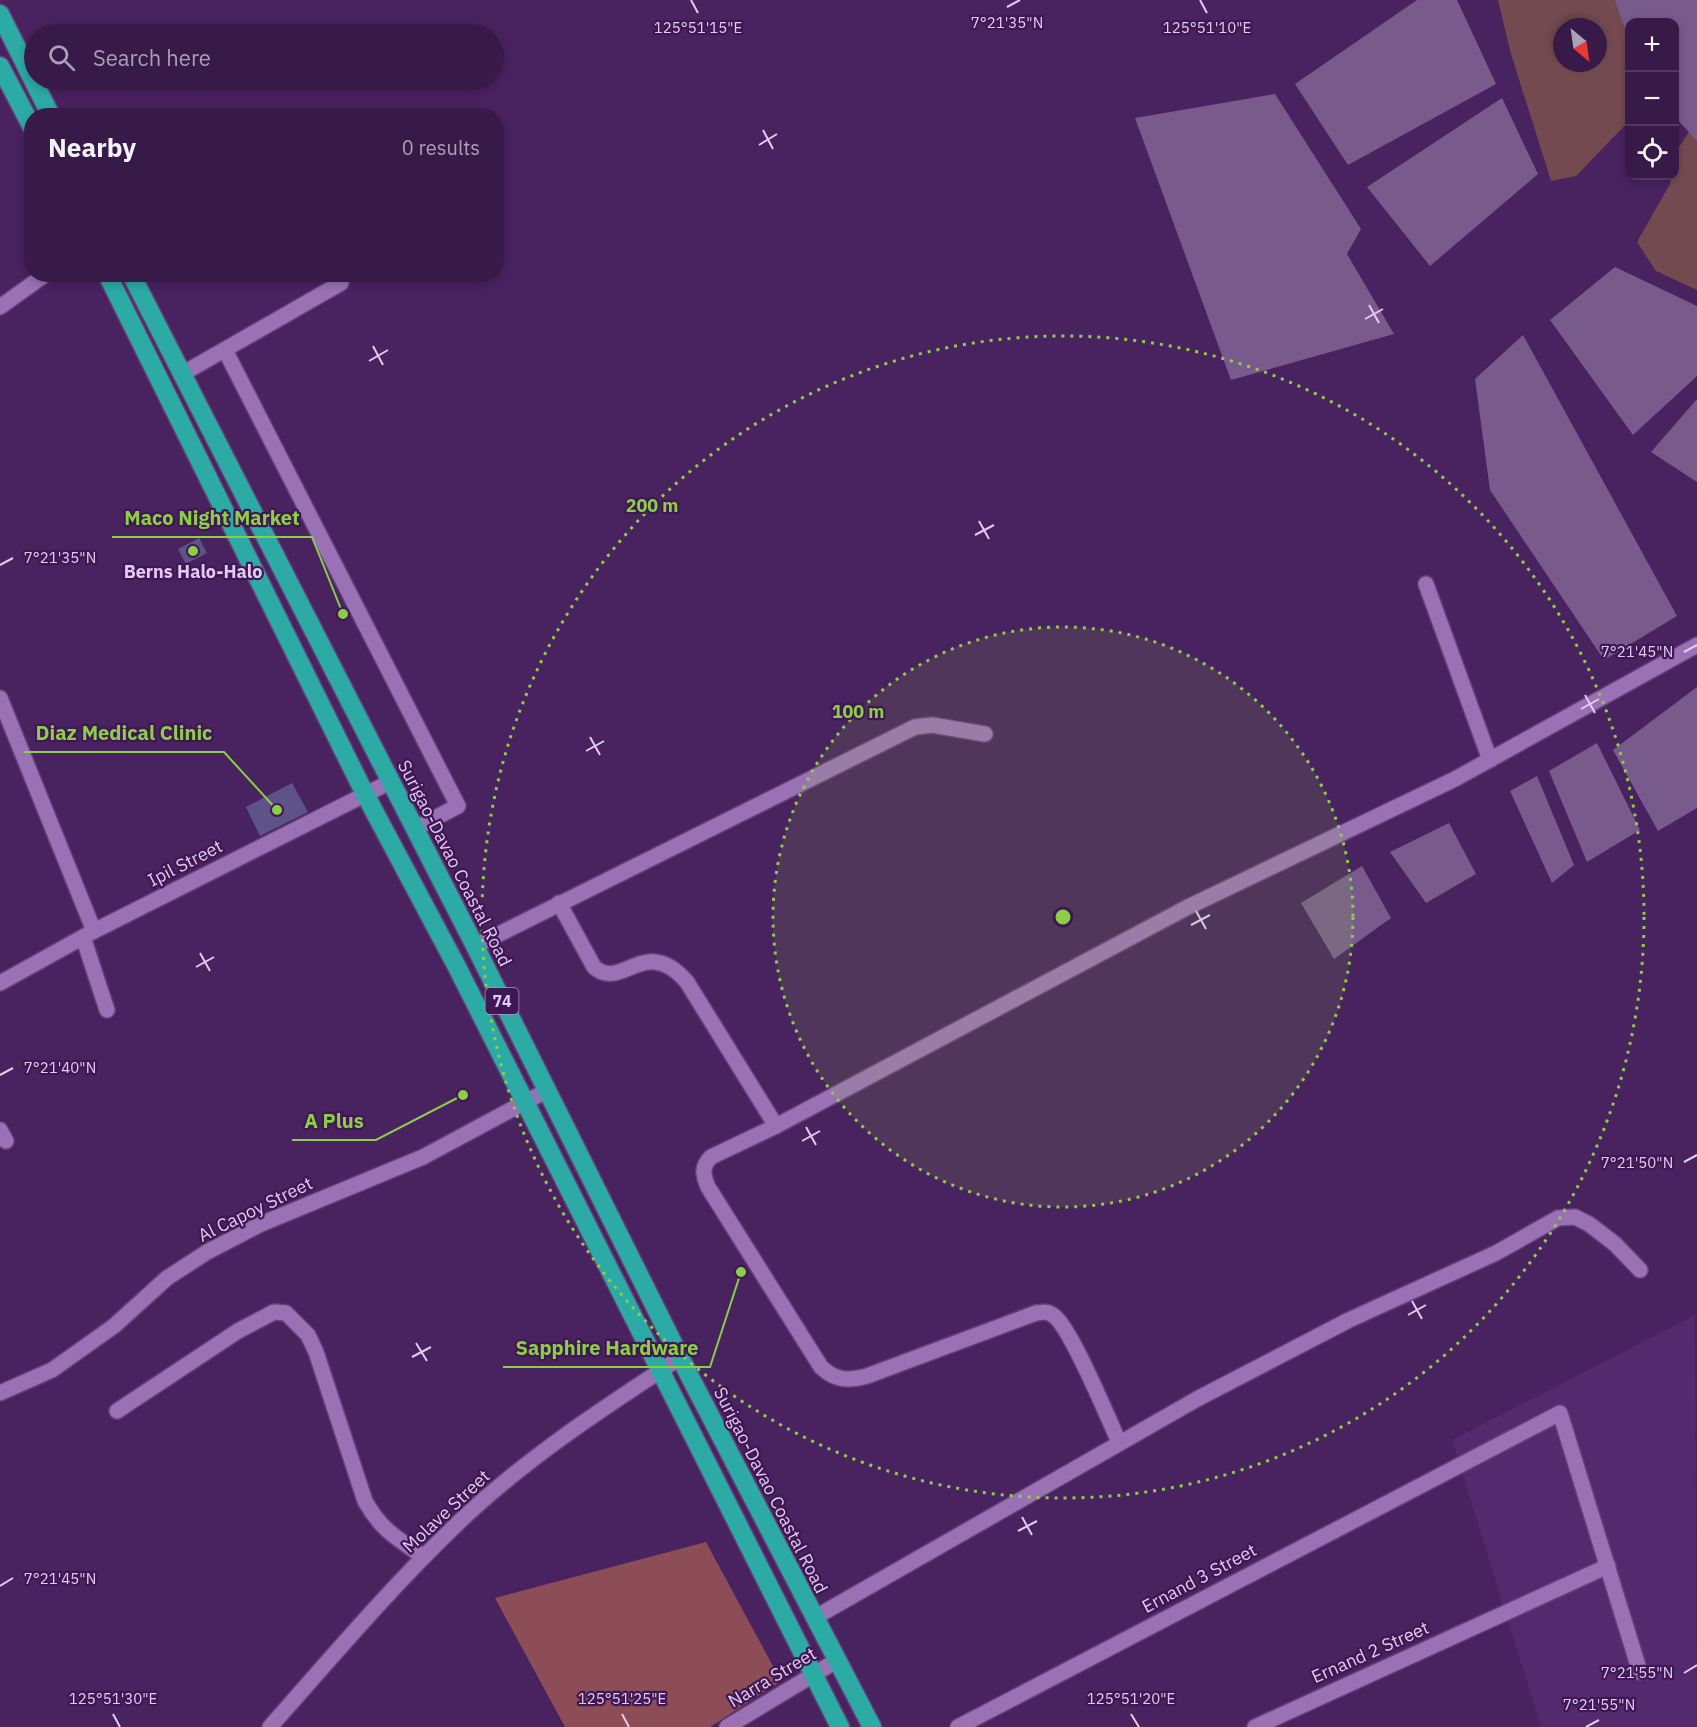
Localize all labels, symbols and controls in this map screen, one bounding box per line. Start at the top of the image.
text: 7°21'35"N [971,13,1043,32]
text: 125°51'15"E [654,18,742,37]
text: 125°51'10"E [1163,18,1251,37]
north arrow [1553,18,1607,72]
map controls [1625,18,1679,180]
button: + [1625,18,1679,72]
search box [24,24,504,90]
icon: search [45,41,78,74]
text: Search here [93,43,211,72]
button: − [1625,72,1679,126]
button: locate [1625,126,1679,180]
text: Nearby [48,130,136,164]
text: 0 results [402,134,480,161]
text: 200 m [626,494,678,517]
callout: Maco Night Market [112,499,312,537]
text: Maco Night Market [124,504,300,531]
marker: Berns Halo-Halo [186,544,200,558]
text: 7°21'35"N [24,548,96,567]
place label: Berns Halo-Halo [124,560,262,583]
text: 7°21'45"N [1601,642,1673,661]
text: 100 m [832,700,884,723]
callout: Diaz Medical Clinic [24,714,224,752]
text: Diaz Medical Clinic [36,719,212,746]
street label: Surigao-Davao Coastal Road [393,756,517,970]
street label: Ipil Street [144,834,226,892]
centre of rings [1053,907,1073,927]
road number: 74 [486,988,518,1014]
text: 7°21'40"N [24,1058,96,1077]
callout: A Plus [292,1102,376,1140]
text: A Plus [304,1107,364,1134]
text: 7°21'50"N [1601,1153,1673,1172]
street label: Al Capoy Street [194,1171,316,1247]
callout: Sapphire Hardware [503,1329,710,1367]
text: Sapphire Hardware [516,1334,698,1361]
street label: Surigao-Davao Coastal Road [709,1383,833,1597]
street label: Molave Street [397,1465,495,1557]
street label: Ernand 3 Street [1138,1538,1260,1618]
text: 7°21'45"N [24,1569,96,1588]
street label: Ernand 2 Street [1308,1616,1432,1688]
street label: Narra Street [724,1642,820,1712]
text: 7°21'55"N [1601,1663,1673,1682]
text: 125°51'30"E [69,1689,157,1708]
text: 125°51'25"E [578,1689,666,1708]
text: 125°51'20"E [1087,1689,1175,1708]
text: 7°21'55"N [1563,1695,1635,1714]

